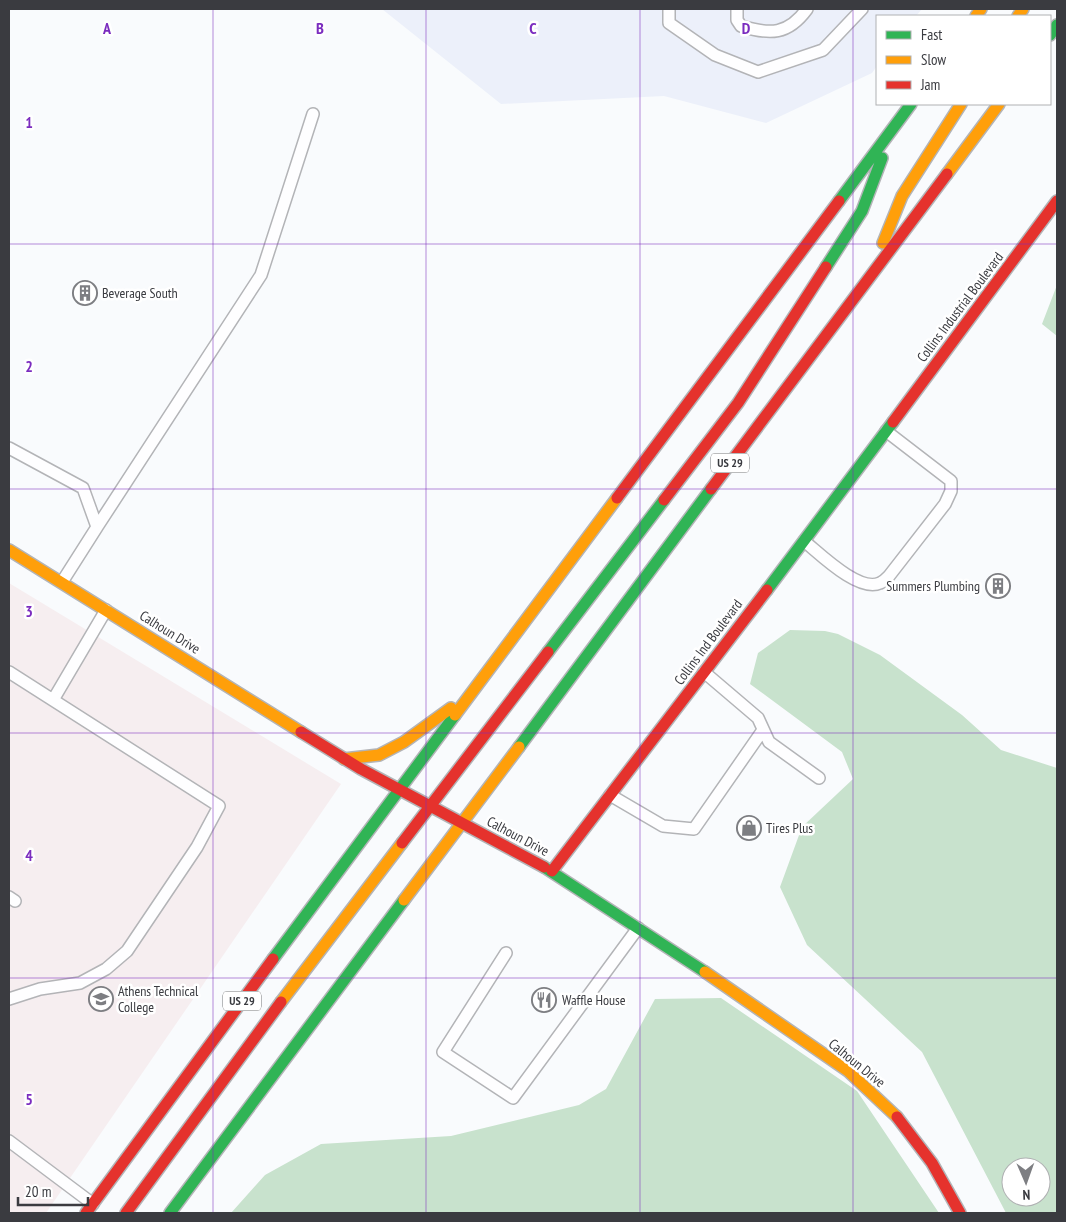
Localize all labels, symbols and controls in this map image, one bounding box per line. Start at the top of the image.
legend [876,15,1051,105]
text: A [102,18,112,38]
text: B [316,18,324,38]
text: C [529,18,537,38]
text: D [742,18,751,38]
text: Fast [921,25,942,44]
text: Slow [921,50,946,69]
text: Jam [920,75,940,94]
text: 1 [25,112,33,132]
street label: Collins Industrial Boulevard [913,249,1007,365]
building icon: Beverage South [72,280,98,306]
place label: Beverage South [102,284,178,302]
text: 2 [25,356,33,376]
road number: US 29 [711,453,749,472]
building icon: Summers Plumbing [985,573,1011,599]
place label: Summers Plumbing [886,577,980,595]
street label: Collins Ind Boulevard [670,596,746,688]
text: 3 [25,601,33,621]
street label: Calhoun Drive [136,606,204,658]
street label: Calhoun Drive [484,812,552,860]
shop icon: Tires Plus [736,815,762,841]
place label: Tires Plus [766,819,813,837]
text: 4 [25,845,33,865]
place label: Athens Technical College [118,982,199,1016]
school or university icon: Athens Technical College [88,986,114,1012]
restaurant icon: Waffle House [531,987,557,1013]
road number: US 29 [223,991,261,1010]
place label: Waffle House [562,991,626,1009]
street label: Calhoun Drive [825,1035,889,1092]
text: 5 [25,1089,33,1109]
north arrow [1001,1157,1051,1207]
scale bar [18,1174,88,1206]
text: 20 m [25,1182,51,1201]
text: N [1022,1186,1031,1204]

